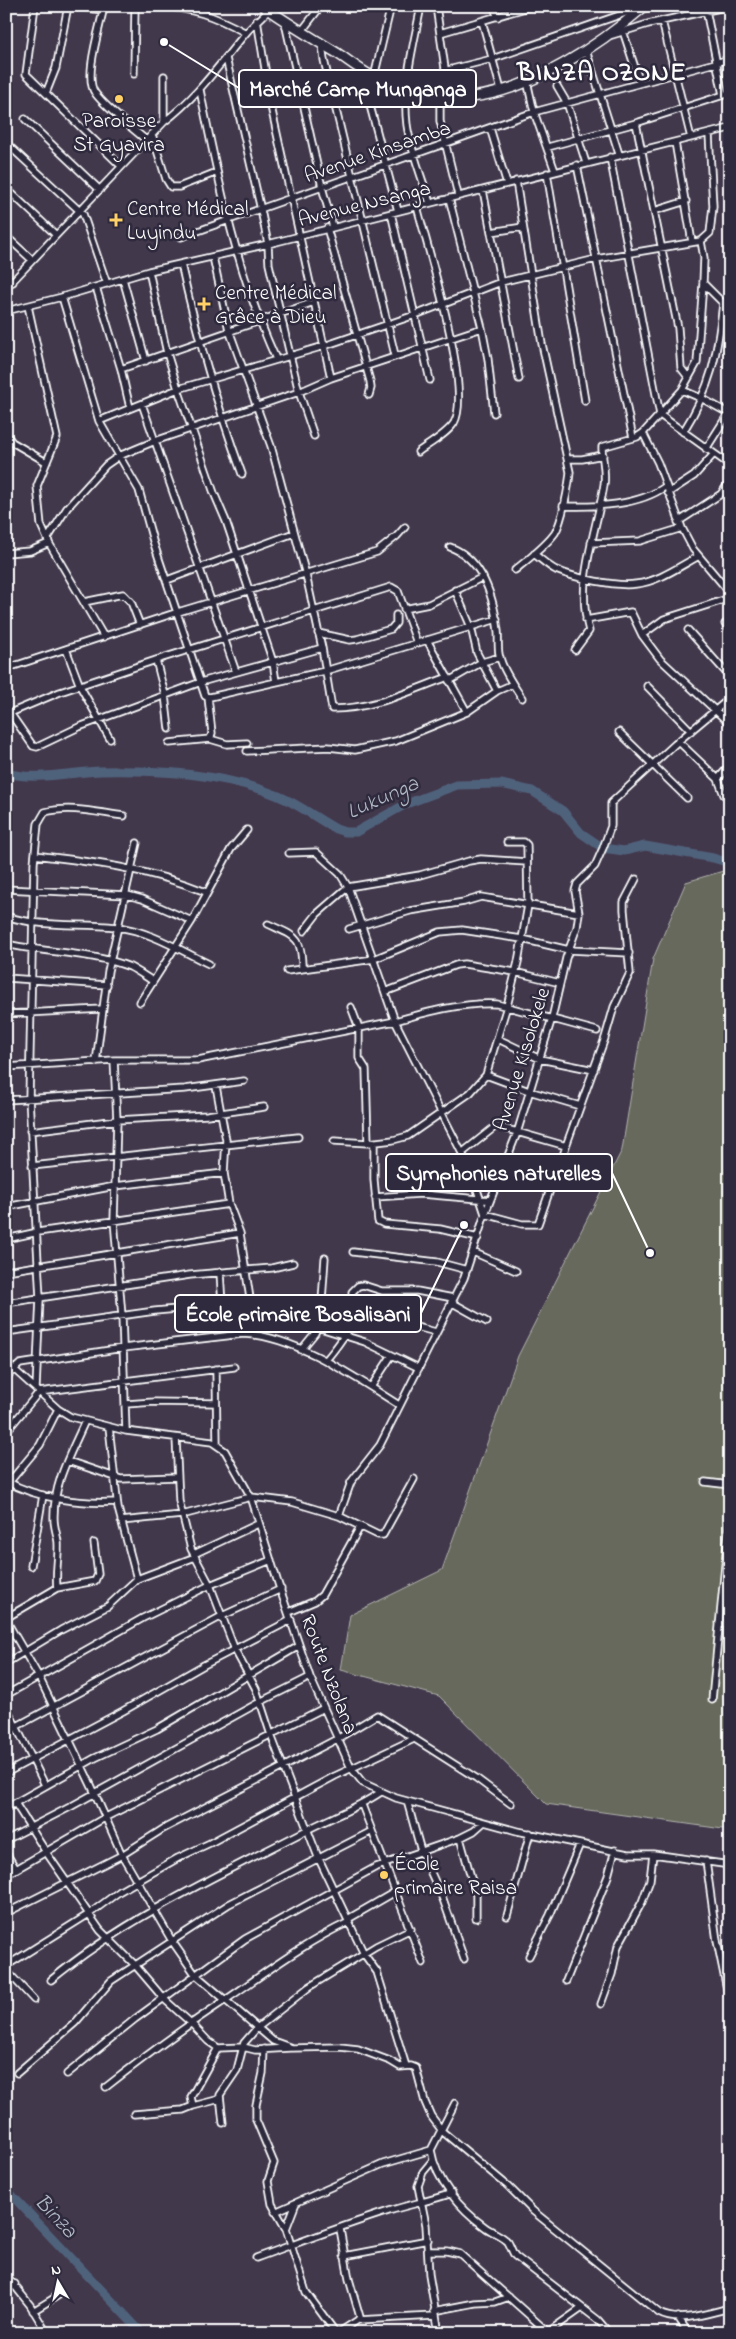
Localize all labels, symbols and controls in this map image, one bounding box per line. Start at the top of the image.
district label: BINZA OZONE [516,55,687,93]
callout: Marché Camp Munganga [239,70,476,107]
text: Marché Camp Munganga [249,75,467,108]
marker: Paroisse St Gyavira [113,93,125,105]
place label: Paroisse St Gyavira [73,107,165,163]
street label: Avenue Kinsamba [300,114,455,192]
street label: Avenue Nsanga [295,174,434,238]
place label: Centre Médical Luyindu [127,195,248,251]
marker: Centre Médical Luyindu [109,213,123,227]
place label: Centre Médical Grâce à Dieu [215,279,336,333]
marker: Centre Médical Grâce à Dieu [197,297,211,311]
water label: Lukunga [342,768,425,829]
street label: Avenue Kisolokele [487,984,559,1135]
callout: Symphonies naturelles [386,1154,612,1191]
text: Symphonies naturelles [396,1159,602,1192]
callout: École primaire Bosalisani [175,1295,421,1332]
text: École primaire Bosalisani [185,1300,411,1332]
street label: Route Nzolana [292,1611,365,1739]
place label: École primaire Raisa [394,1850,517,1904]
marker: École primaire Raisa [378,1869,390,1881]
water label: Binza [26,2188,85,2247]
north arrow [32,2256,82,2306]
text: N [50,2260,63,2282]

